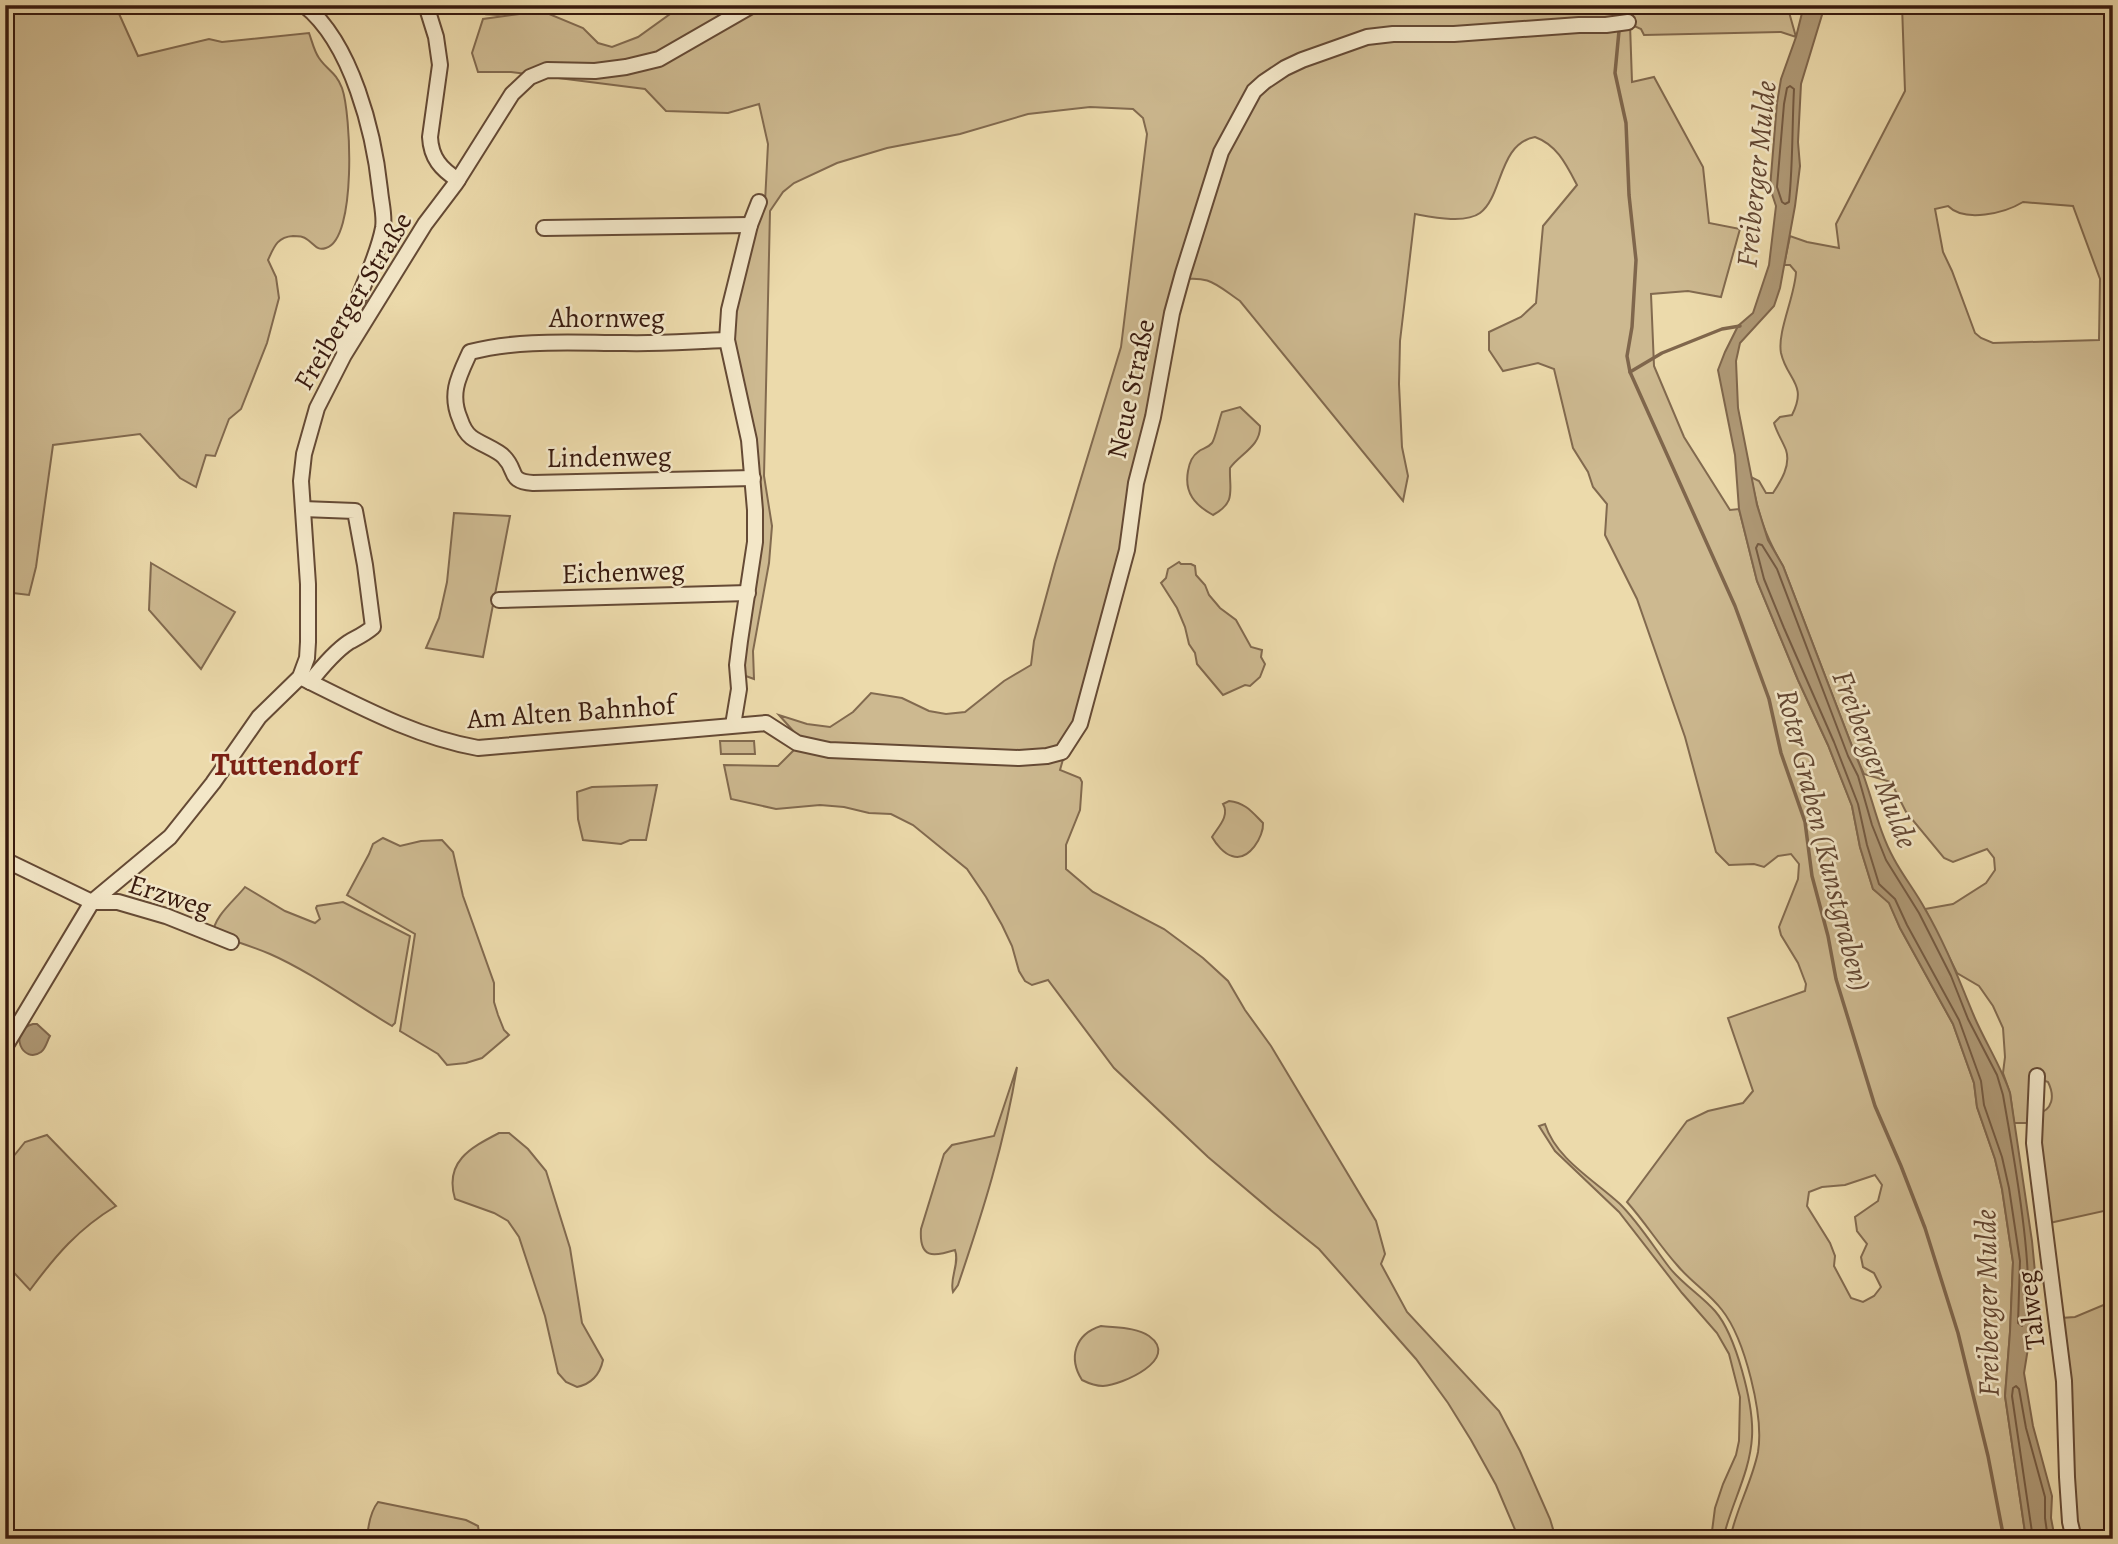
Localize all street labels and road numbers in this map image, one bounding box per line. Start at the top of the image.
street label: Freiberger Straße [285,205,421,397]
street label: Ahornweg [548,299,665,337]
street label: Neue Straße [1098,316,1164,462]
street label: Lindenweg [546,437,672,477]
street label: Eichenweg [561,551,685,593]
street label: Am Alten Bahnhof [465,686,680,738]
street label: Erzweg [124,865,216,927]
street label: Talweg [2007,1268,2055,1352]

